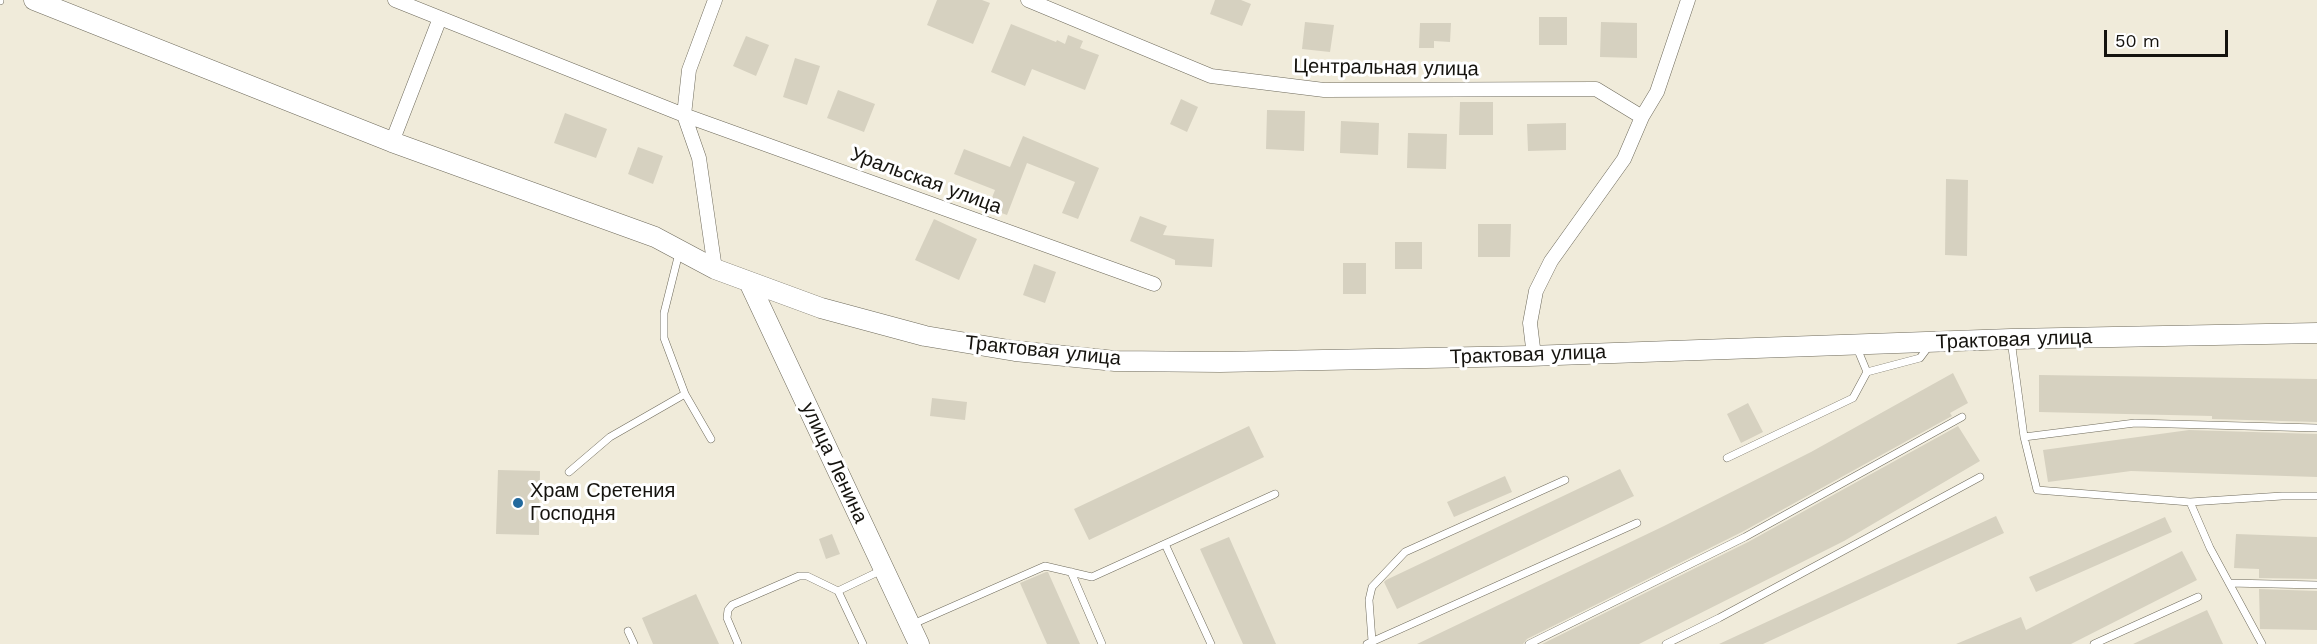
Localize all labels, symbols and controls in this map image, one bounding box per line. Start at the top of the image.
scale bar [2107,18,2232,56]
text: 50 m [2115,30,2160,51]
street label: Центральная улица [1293,54,1479,82]
street label: Уральская улица [847,143,1005,219]
street label: Трактовая улица [1935,325,2093,355]
street label: Трактовая улица [964,331,1122,371]
street label: Трактовая улица [1449,340,1607,370]
street label: улица Ленина [796,399,872,527]
place label: Храм Сретения Господня [530,479,675,526]
marker: Храм Сретения Господня [511,496,525,510]

